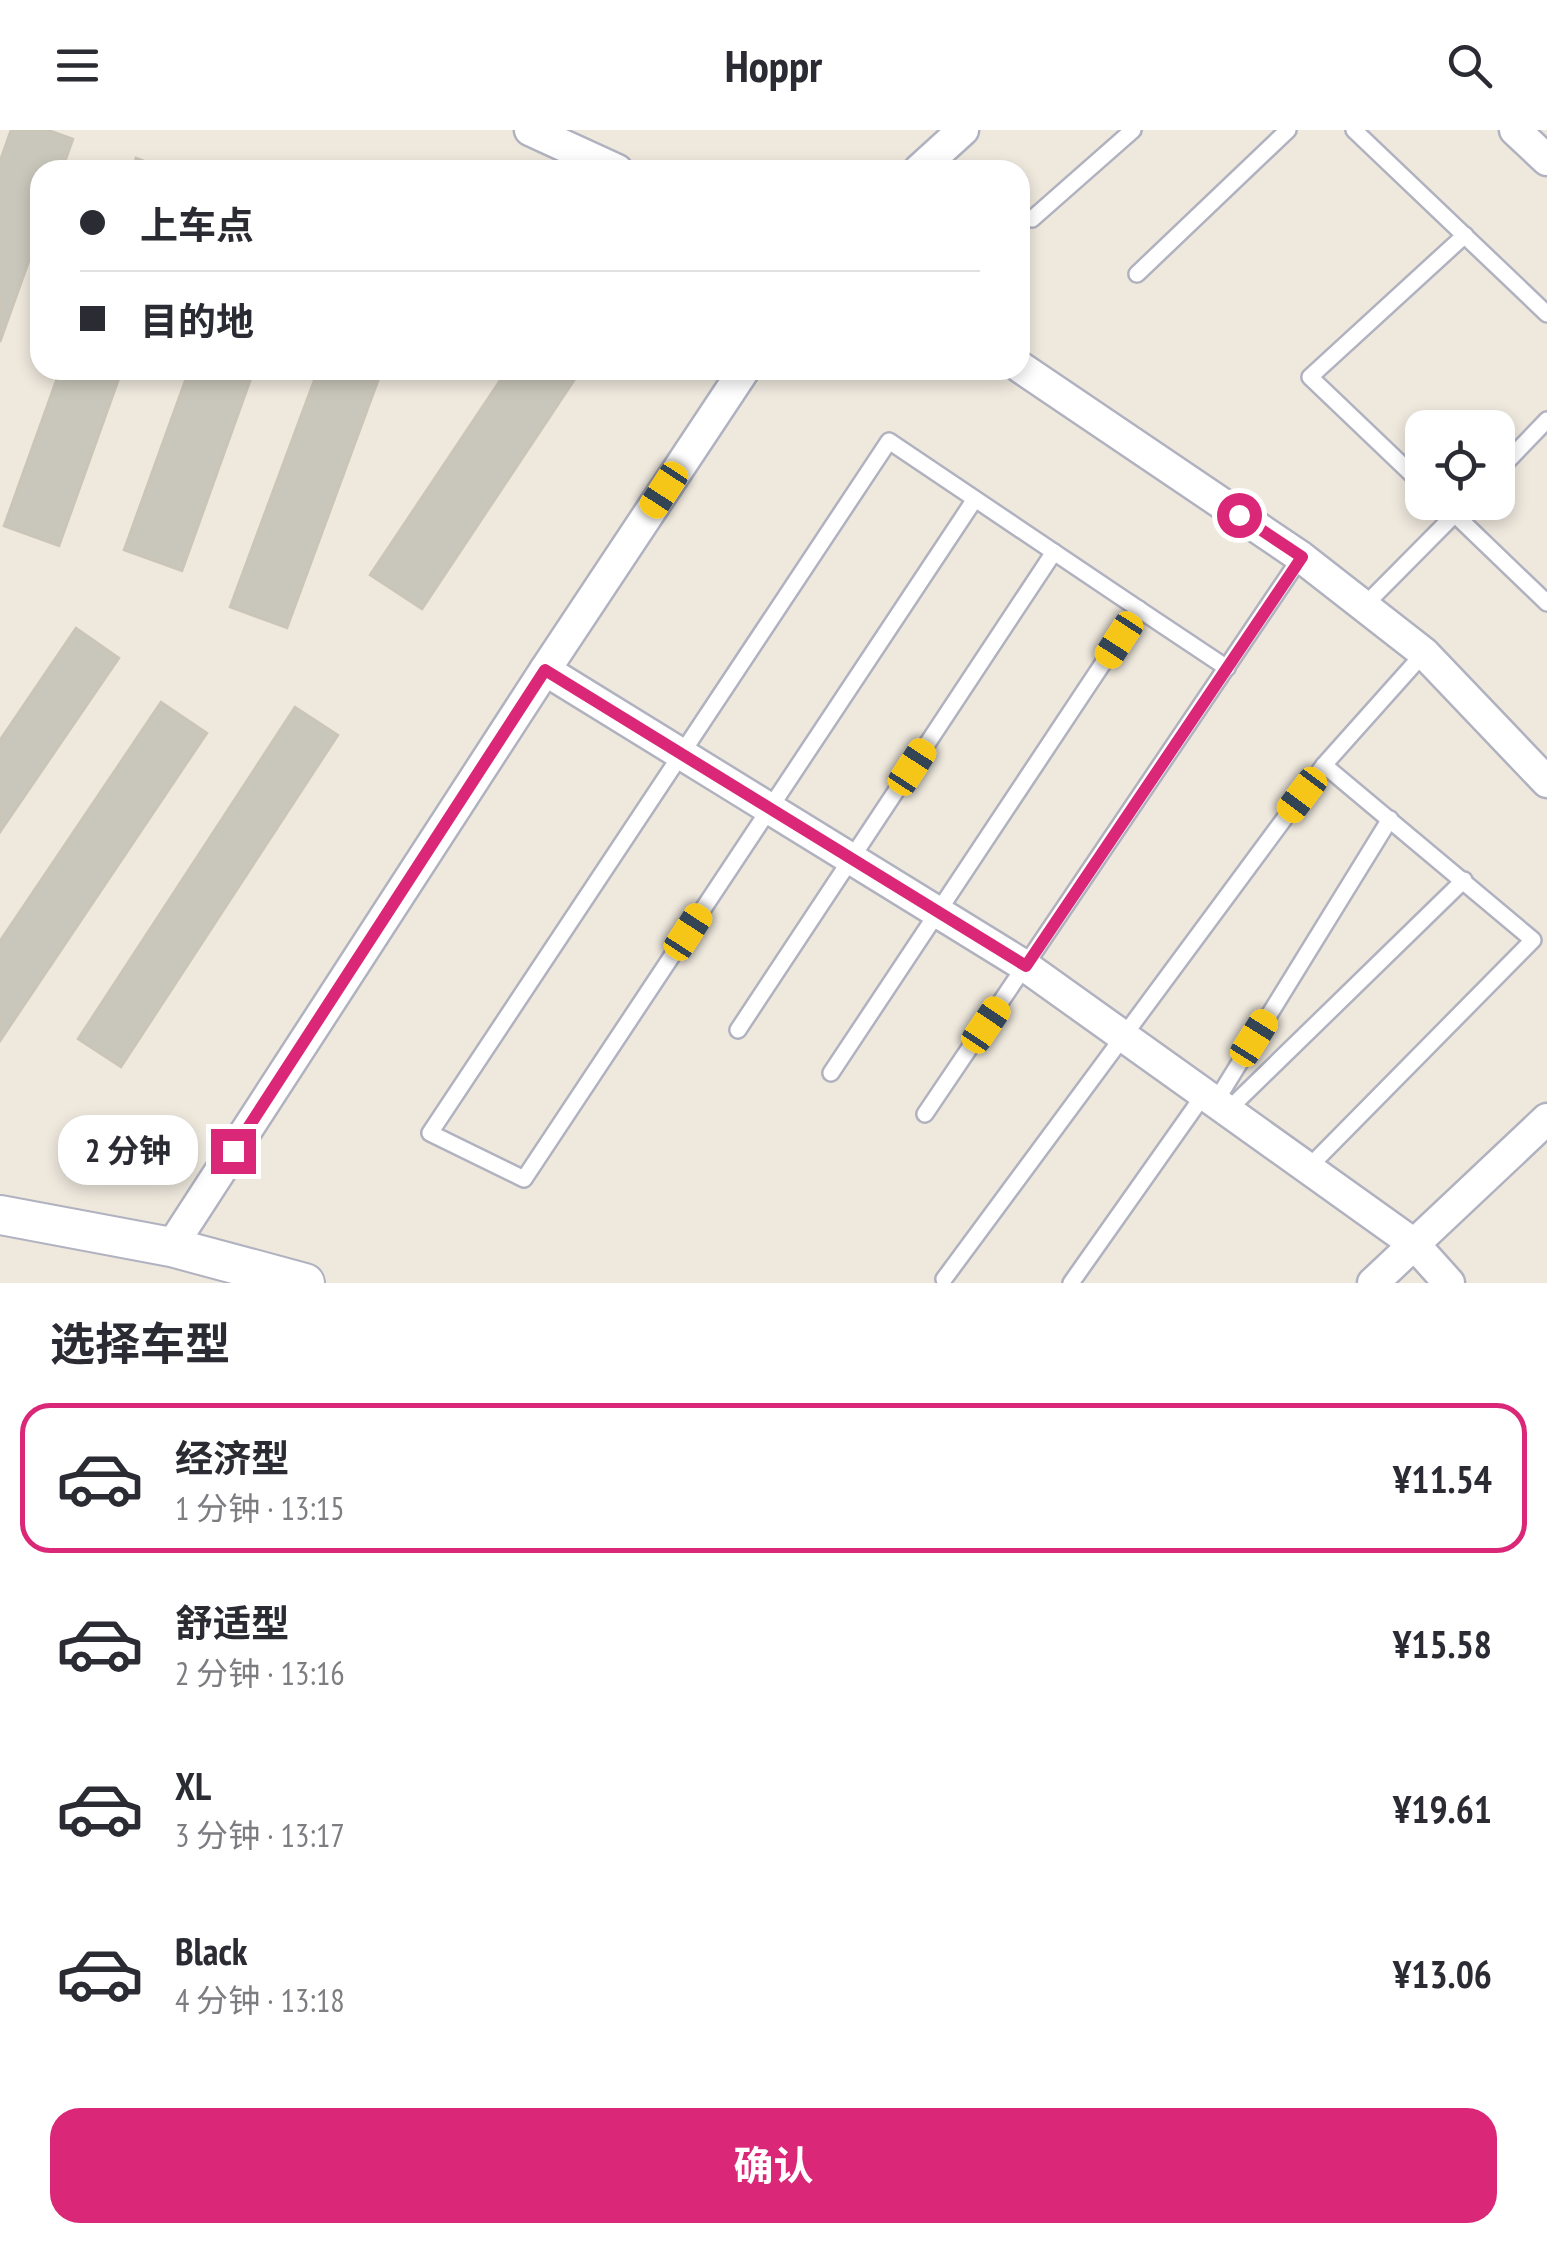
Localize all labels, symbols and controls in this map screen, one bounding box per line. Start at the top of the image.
text: Hoppr [725,36,822,94]
icon: menu [50,38,105,93]
icon: search [1442,38,1497,93]
text: 上车点 [140,200,254,249]
text: 目的地 [140,296,254,345]
map controls [1405,410,1515,520]
button: locate [1405,410,1515,520]
car [635,457,693,523]
route start [1217,493,1262,538]
car [1090,607,1148,673]
car [883,734,941,800]
car [1272,762,1332,828]
car [659,899,717,965]
car [957,992,1015,1058]
car [1225,1005,1283,1071]
callout: 2 分钟 [58,1116,198,1186]
text: 2 分钟 [85,1129,171,1171]
route end [211,1129,256,1174]
text: 选择车型 [50,1314,230,1372]
icon: car [55,1433,145,1523]
text: 经济型 [175,1433,289,1482]
text: ¥11.54 [1393,1454,1492,1503]
text: 1 分钟 · 13:15 [175,1487,345,1529]
icon: car [55,1598,145,1688]
text: 舒适型 [175,1598,289,1647]
text: ¥15.58 [1393,1619,1492,1668]
text: 2 分钟 · 13:16 [175,1652,345,1694]
text: XL [175,1761,211,1810]
icon: car [55,1763,145,1853]
text: ¥19.61 [1393,1784,1492,1833]
text: 3 分钟 · 13:17 [175,1814,345,1856]
text: Black [175,1926,248,1975]
icon: car [55,1928,145,2018]
text: ¥13.06 [1393,1949,1492,1998]
text: 4 分钟 · 13:18 [175,1979,345,2021]
button: 确认 [50,2108,1497,2223]

